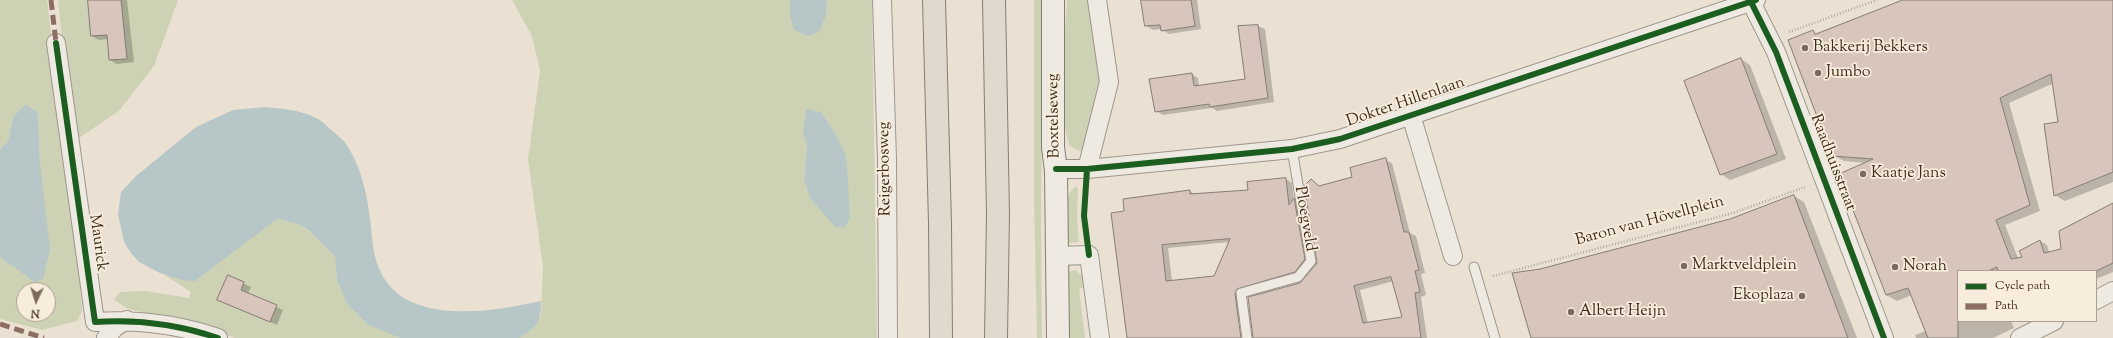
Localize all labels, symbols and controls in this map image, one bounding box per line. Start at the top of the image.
place label: Bakkerij Bekkers [1813,38,1928,58]
marker: Bakkerij Bekkers [1800,43,1810,53]
place label: Jumbo [1826,63,1870,83]
marker: Jumbo [1813,68,1823,78]
street label: Boxtelseweg [1045,73,1065,159]
street label: Dokter Hillenlaan [1344,74,1468,132]
street label: Raadhuisstraat [1805,112,1859,214]
street label: Reigerbosweg [876,122,896,216]
place label: Kaatje Jans [1871,164,1946,184]
marker: Kaatje Jans [1858,169,1868,179]
street label: Ploegveld [1289,185,1319,253]
street label: Baron van Hövellplein [1574,193,1726,251]
street label: Maurick [83,213,111,273]
place label: Marktveldplein [1692,256,1797,276]
place label: Norah [1903,257,1947,277]
marker: Marktveldplein [1679,261,1689,271]
marker: Norah [1890,262,1900,272]
legend [1957,270,2097,322]
text: Cycle path [1995,277,2050,295]
north arrow [16,282,56,322]
place label: Ekoplaza [1733,286,1794,306]
marker: Ekoplaza [1797,291,1807,301]
text: Path [1995,297,2018,315]
place label: Albert Heijn [1579,302,1666,322]
text: N [30,305,40,321]
marker: Albert Heijn [1566,307,1576,317]

